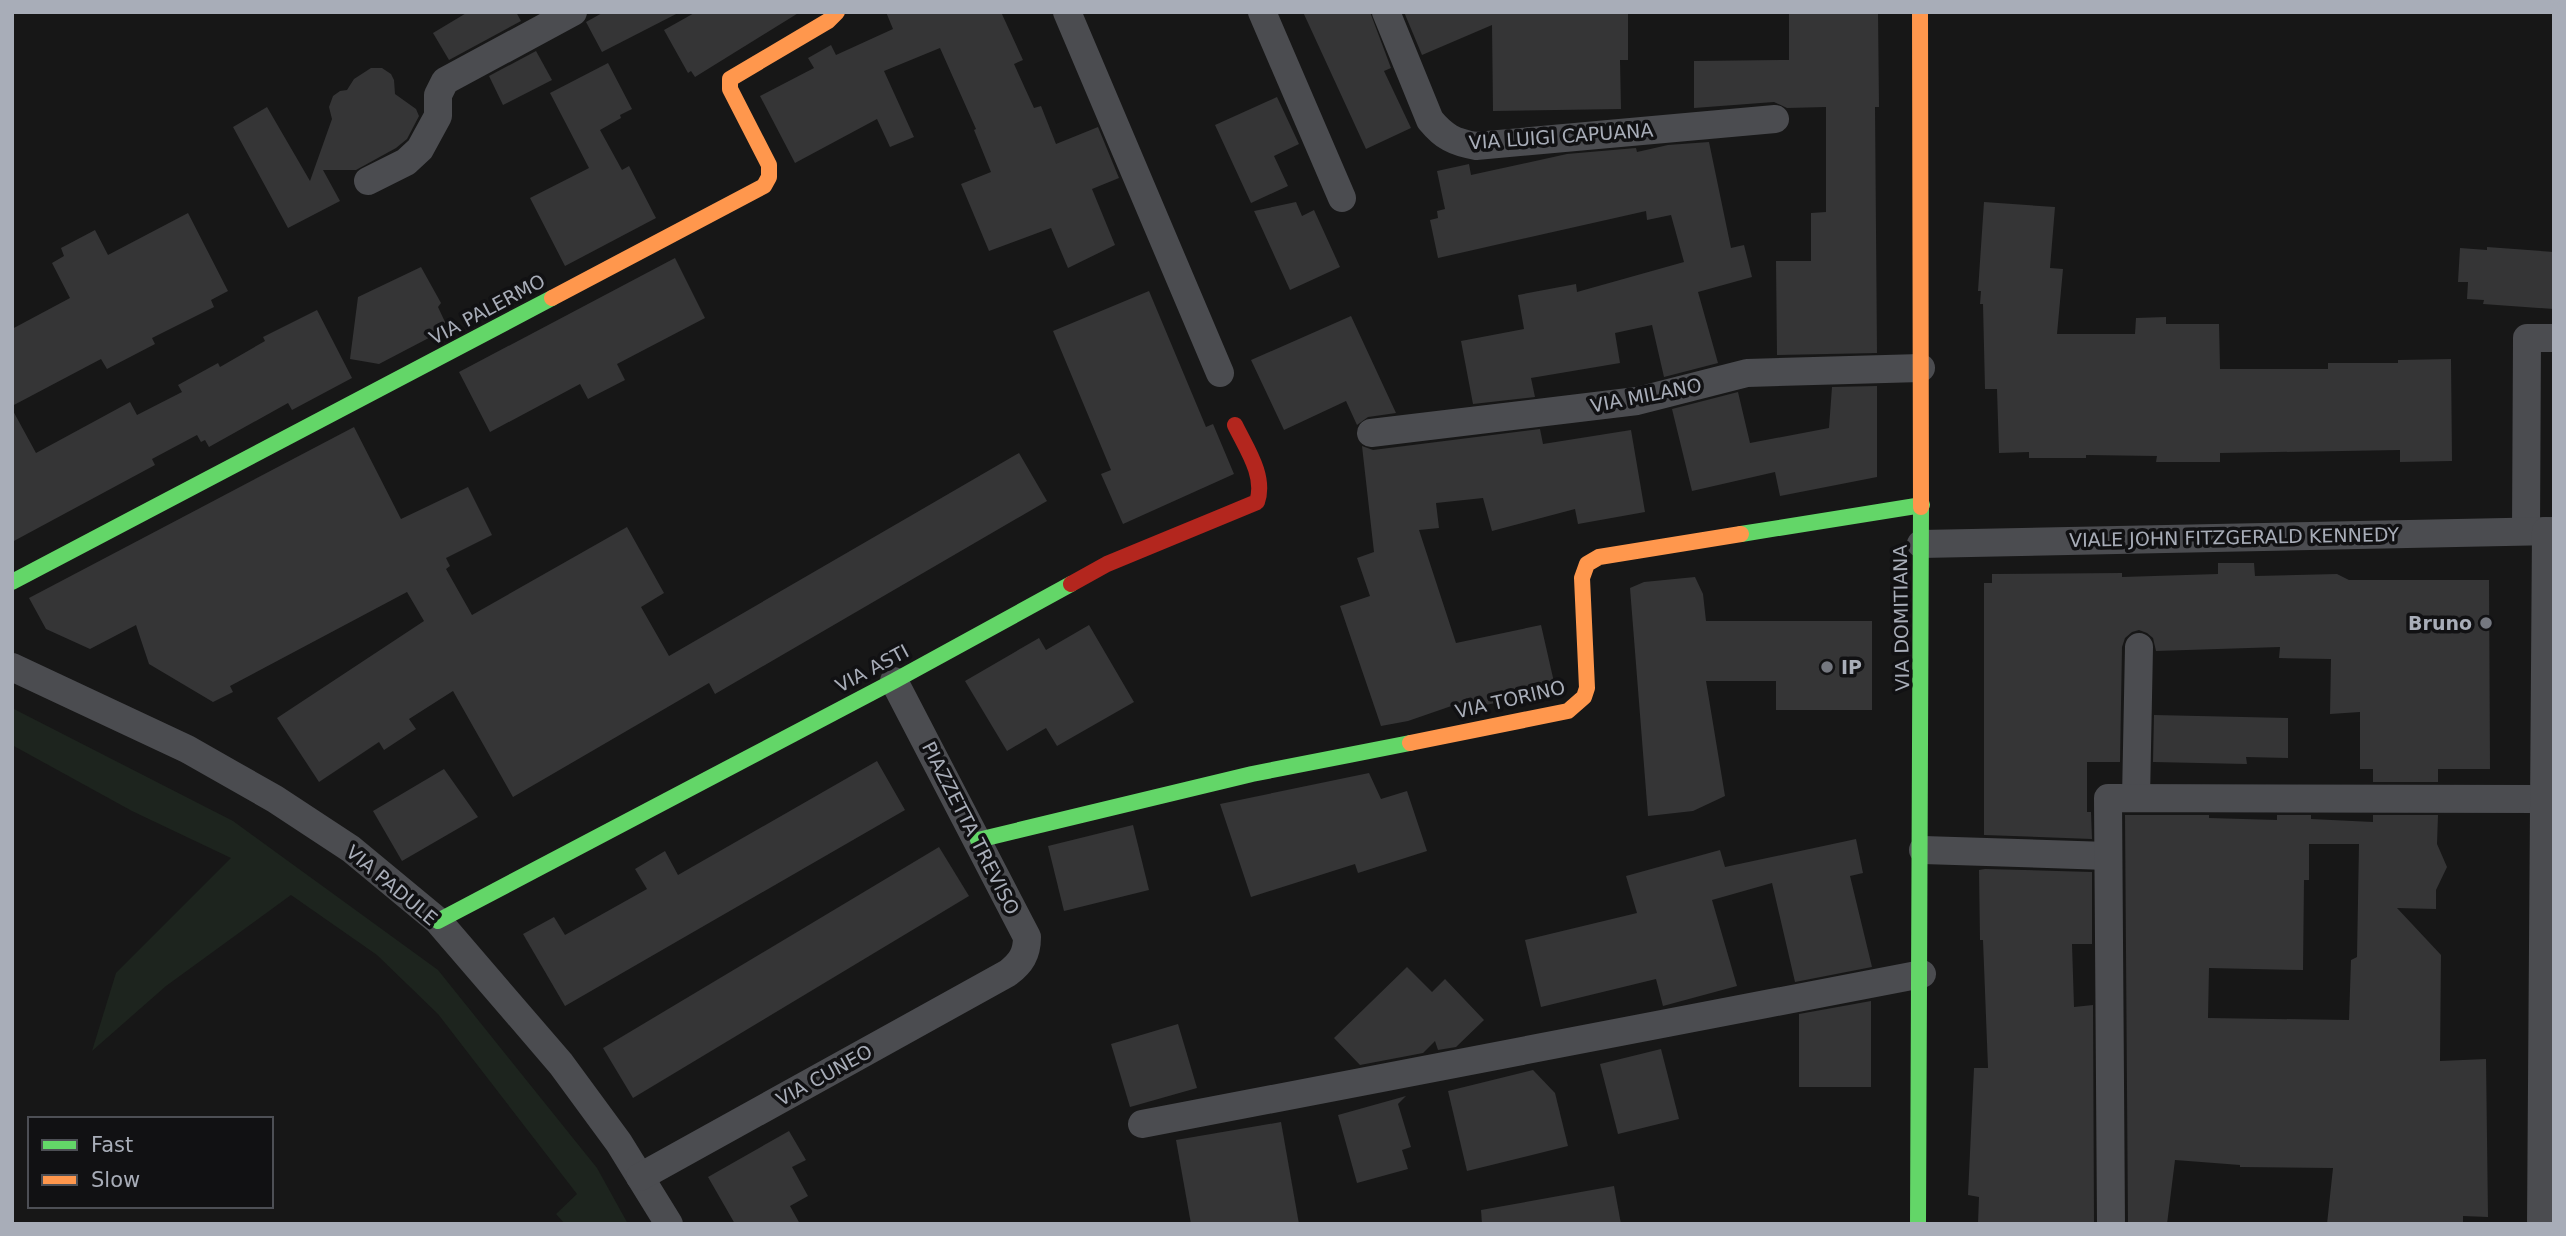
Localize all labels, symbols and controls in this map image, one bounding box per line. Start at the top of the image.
street label: VIA LUIGI CAPUANA [1468,119,1654,153]
street label: VIA PALERMO [425,269,549,349]
street label: VIA MILANO [1589,373,1703,417]
street label: VIALE JOHN FITZGERALD KENNEDY [2069,523,2400,551]
street label: VIA DOMITIANA [1889,544,1913,692]
place label: Bruno [2408,612,2472,634]
marker: Bruno [2478,615,2494,631]
street label: VIA ASTI [832,640,912,696]
place label: IP [1841,656,1862,678]
marker: IP [1819,659,1835,675]
street label: VIA TORINO [1453,676,1567,722]
street label: PIAZZETTA TREVISO [918,738,1024,918]
street label: VIA PADULE [342,841,442,929]
street label: VIA CUNEO [772,1040,876,1110]
legend [28,1117,273,1208]
text: Fast [91,1133,133,1157]
text: Slow [91,1168,140,1192]

